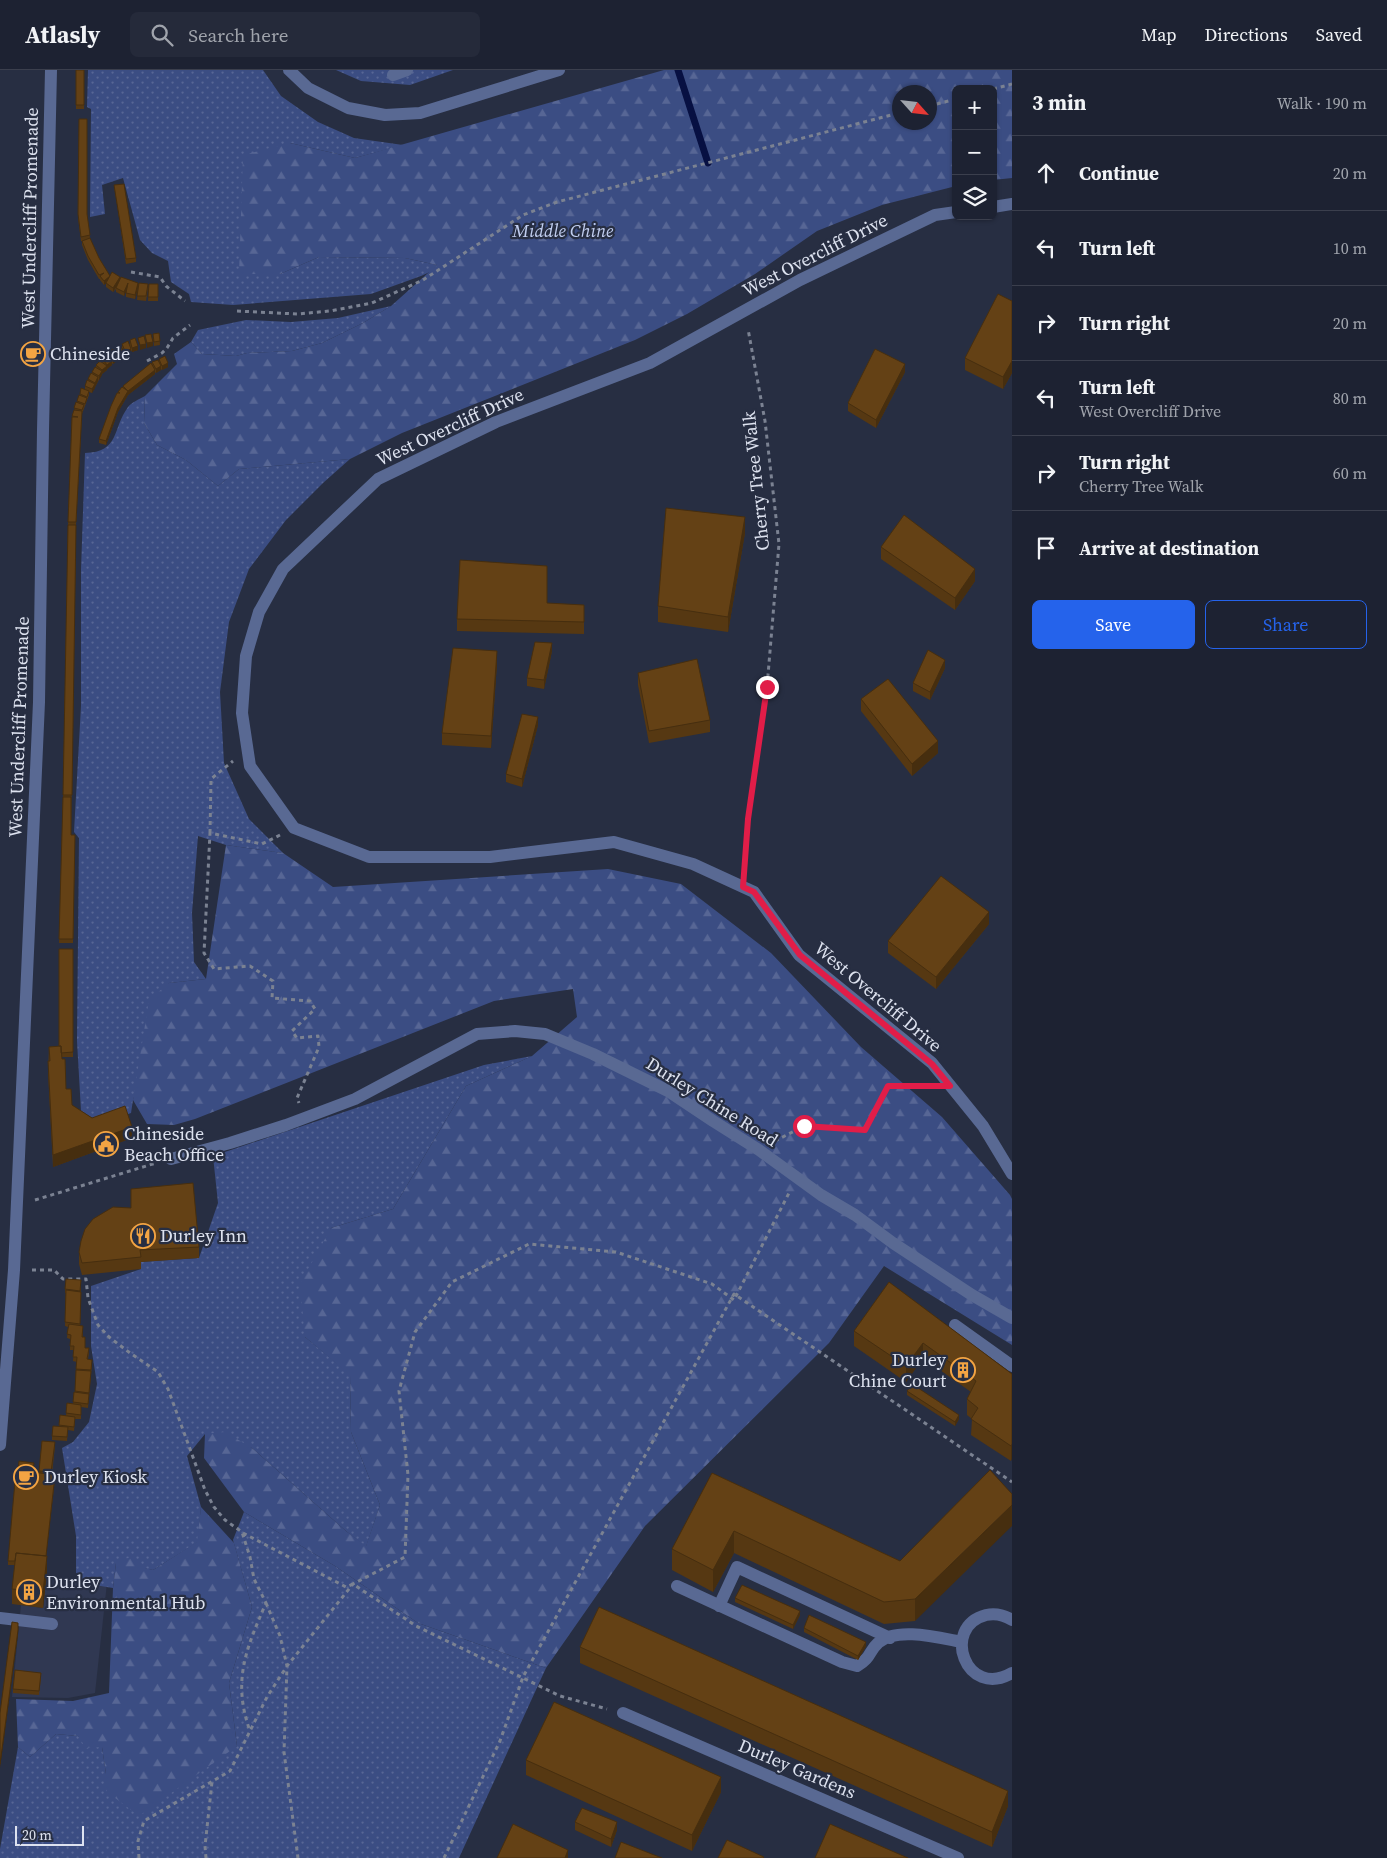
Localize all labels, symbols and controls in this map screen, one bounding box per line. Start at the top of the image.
search box [130,12,480,57]
text: Atlasly [25,18,100,51]
icon: search [148,21,176,49]
text: Search here [188,22,288,48]
text: Map [1141,22,1177,47]
text: Directions [1205,22,1288,47]
text: Saved [1316,22,1362,47]
north arrow [892,85,937,130]
map controls [952,85,997,220]
button: + [952,85,997,130]
text: 3 min [1032,88,1087,117]
text: Walk · 190 m [1277,92,1367,114]
street label: West Undercliff Promenade [15,107,44,329]
button: − [952,130,997,175]
icon: ahead [1032,159,1060,187]
text: Continue [1079,160,1159,186]
text: 20 m [1333,162,1367,184]
button: layers [952,175,997,220]
street label: West Overcliff Drive [738,207,892,302]
park label: Middle Chine [512,218,614,243]
icon: left [1032,234,1060,262]
text: Turn left [1079,235,1155,261]
text: 10 m [1333,237,1367,259]
icon: right [1032,309,1060,337]
text: Turn right [1079,310,1170,336]
text: 20 m [1333,312,1367,334]
cafe icon: Chineside [20,341,46,367]
place label: Chineside [50,341,130,366]
text: Turn left [1079,374,1155,400]
street label: West Overcliff Drive [372,381,528,472]
icon: left [1032,384,1060,412]
text: 80 m [1333,387,1367,409]
text: West Overcliff Drive [1079,400,1221,422]
street label: Cherry Tree Walk [736,410,775,552]
text: Turn right [1079,449,1170,475]
icon: right [1032,459,1060,487]
text: 60 m [1333,462,1367,484]
text: Cherry Tree Walk [1079,475,1203,497]
icon: arrive [1032,534,1060,562]
text: Arrive at destination [1079,535,1259,561]
button: Save [1032,600,1195,649]
button: Share [1205,600,1367,649]
street label: West Undercliff Promenade [2,616,35,838]
route end [756,676,779,699]
street label: West Overcliff Drive [809,936,948,1058]
street label: Durley Chine Road [642,1051,783,1152]
route start [793,1115,816,1138]
place label: Chineside Beach Office [124,1121,224,1167]
public building icon: Chineside Beach Office [93,1131,119,1157]
restaurant icon: Durley Inn [130,1223,156,1249]
place label: Durley Inn [160,1223,247,1248]
place label: Durley Chine Court [849,1347,947,1393]
building icon: Durley Chine Court [950,1357,976,1383]
cafe icon: Durley Kiosk [13,1464,39,1490]
place label: Durley Kiosk [44,1464,147,1489]
place label: Durley Environmental Hub [46,1569,205,1615]
building icon: Durley Environmental Hub [16,1579,42,1605]
street label: Durley Gardens [735,1733,860,1805]
scale bar [15,1823,84,1846]
text: 20 m [22,1825,52,1845]

